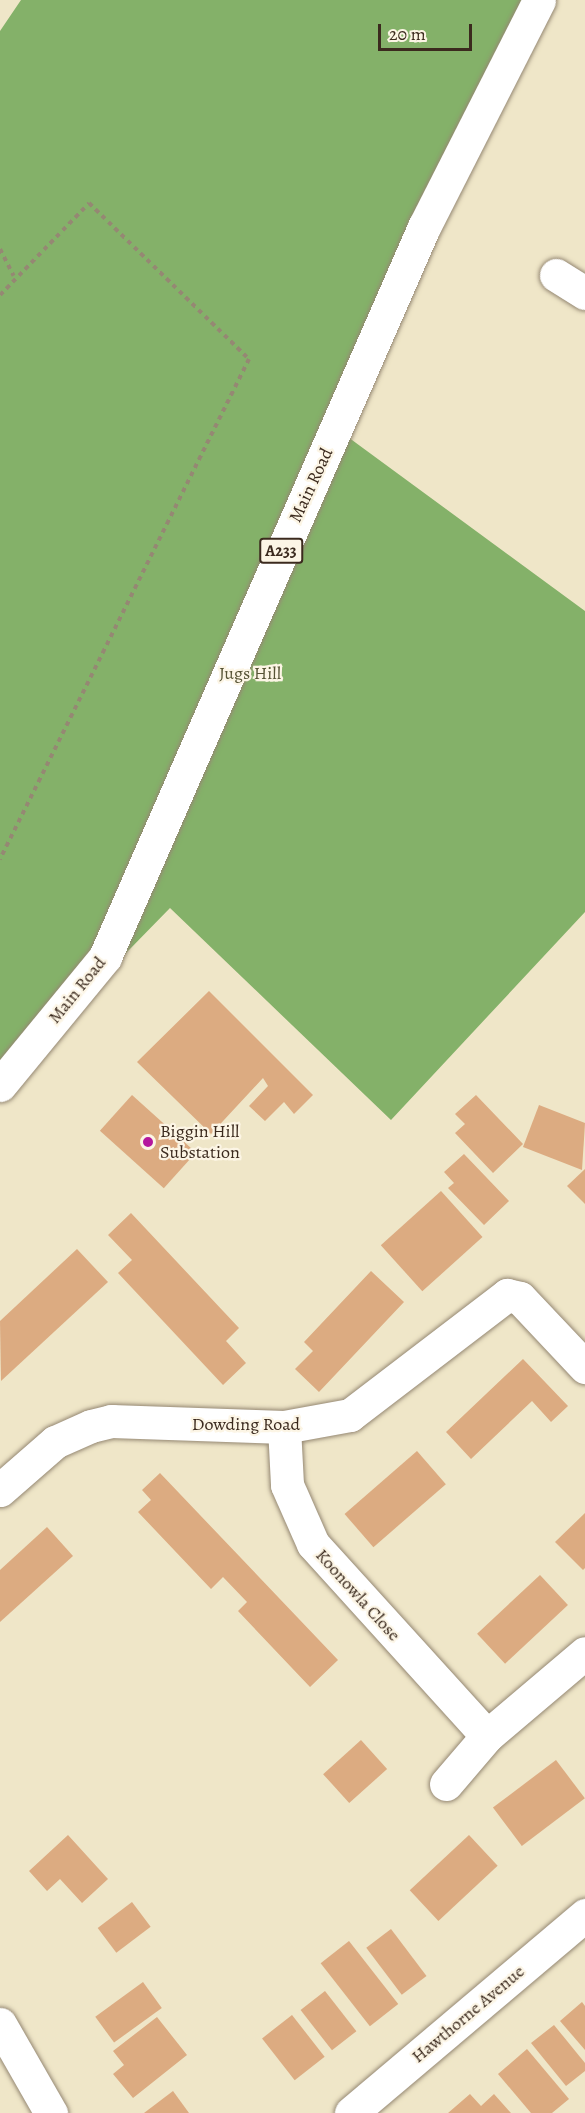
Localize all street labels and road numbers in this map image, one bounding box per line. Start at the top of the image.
street label: Main Road [284,444,338,526]
road number: A233 [258,538,304,564]
street label: Main Road [44,952,110,1028]
street label: Dowding Road [192,1413,300,1435]
street label: Koonowla Close [311,1545,405,1645]
street label: Hawthorne Avenue [407,1961,529,2067]

